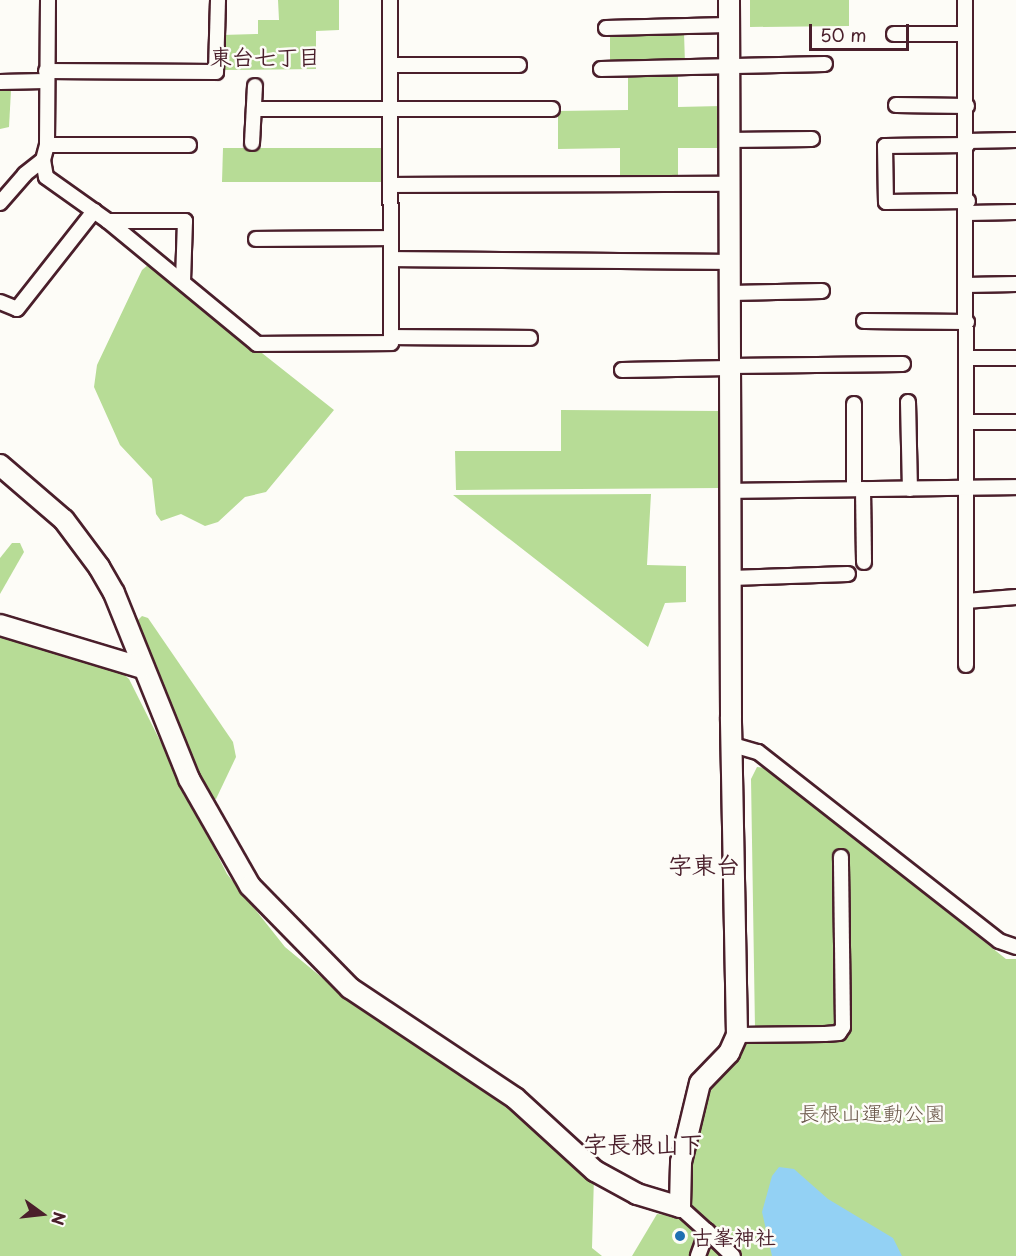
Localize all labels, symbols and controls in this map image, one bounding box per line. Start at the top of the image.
scale bar [812,12,912,50]
text: 50 m [820,21,867,48]
district label: 東台七丁目 [210,43,320,69]
district label: 字東台 [668,851,740,879]
park label: 長根山運動公園 [799,1099,945,1125]
district label: 字長根山下 [583,1130,703,1158]
north arrow [12,1184,72,1244]
text: N [46,1209,73,1228]
place label: 古峯神社 [692,1223,776,1249]
marker: 古峯神社 [673,1229,687,1243]

